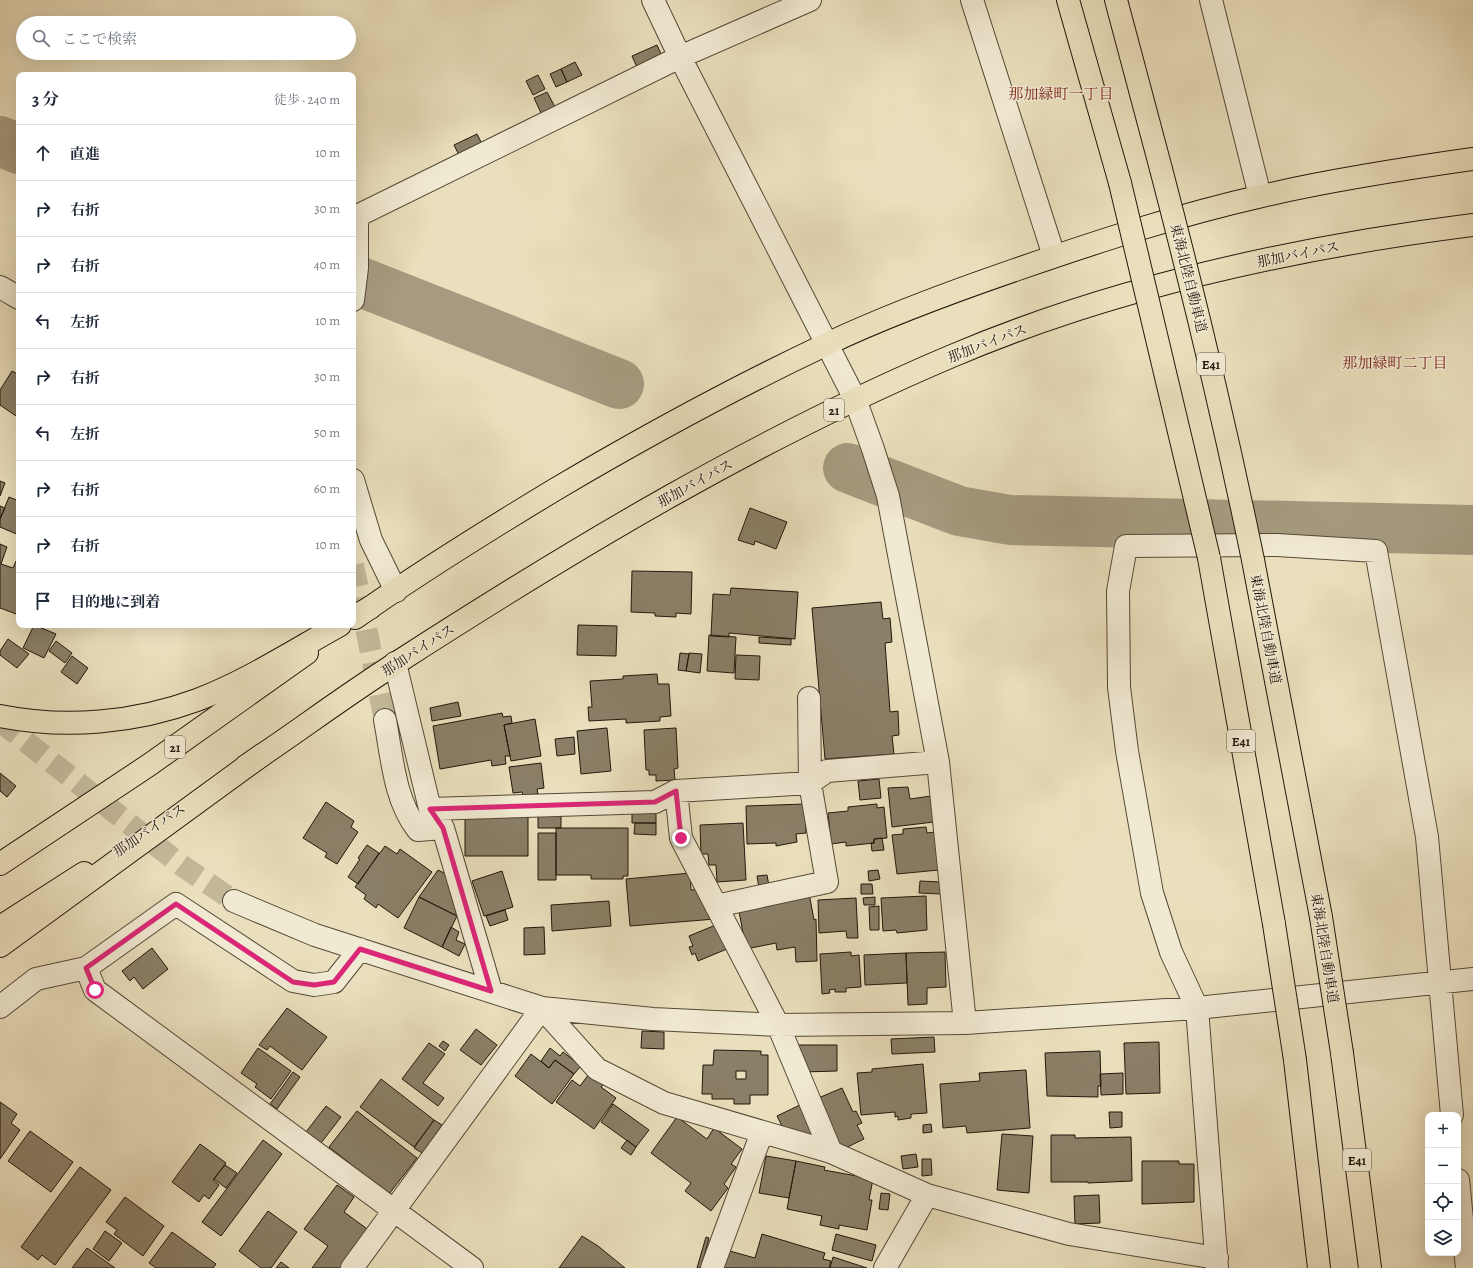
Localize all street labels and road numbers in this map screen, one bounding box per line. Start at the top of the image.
street label: 東海北陸自動車道 [1166,221,1211,335]
street label: 那加バイパス [1255,237,1341,272]
street label: 那加バイパス [945,320,1030,367]
road number: E41 [1197,353,1225,375]
road number: 21 [824,399,844,421]
street label: 那加バイパス [654,455,736,512]
street label: 東海北陸自動車道 [1245,572,1286,686]
street label: 那加バイパス [378,620,459,681]
road number: E41 [1227,730,1255,752]
road number: 21 [165,736,185,758]
street label: 那加バイパス [109,799,189,862]
street label: 東海北陸自動車道 [1306,891,1343,1005]
road number: E41 [1343,1149,1371,1171]

